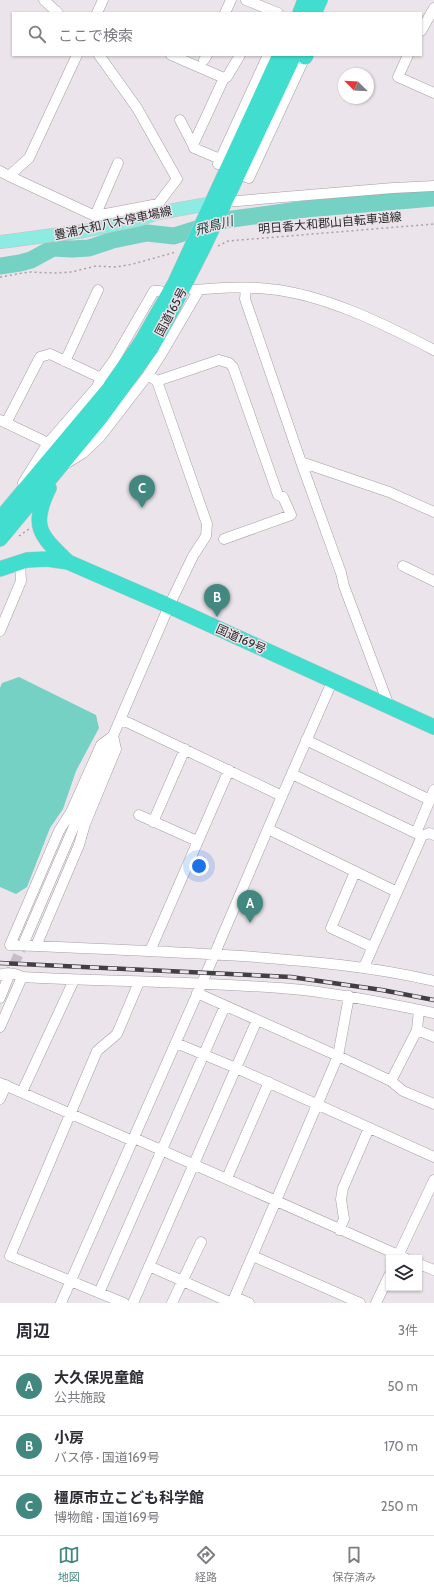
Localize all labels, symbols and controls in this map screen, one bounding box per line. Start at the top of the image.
search box [12,12,422,56]
icon: search [26,23,48,45]
text: ここで検索 [58,27,133,45]
north arrow [338,68,374,104]
street label: 豊浦大和八木停車場線 [53,203,173,242]
street label: 明日香大和郡山自転車道線 [258,209,402,236]
water label: 飛鳥川 [193,212,237,238]
street label: 国道165号 [151,285,190,339]
pin: C [129,475,155,508]
pin: B [204,584,230,617]
street label: 国道169号 [214,621,269,656]
your location [189,856,209,876]
pin: A [237,890,263,923]
map controls [386,1255,422,1291]
button: layers [386,1255,422,1291]
text: 周辺 [16,1321,50,1341]
text: 3件 [398,1322,418,1338]
text: 大久保児童館 [54,1369,144,1387]
text: A [25,1378,33,1394]
text: 50 m [388,1378,418,1394]
text: 公共施設 [54,1389,106,1405]
text: 小房 [54,1429,84,1447]
text: B [25,1438,33,1454]
text: 170 m [384,1438,418,1454]
text: バス停 · 国道169号 [54,1449,160,1465]
text: 橿原市立こども科学館 [54,1489,204,1507]
text: C [25,1498,33,1514]
text: 250 m [381,1498,418,1514]
text: 博物館 · 国道169号 [54,1509,160,1525]
tab: 地図 [58,1544,80,1584]
tab: 経路 [195,1544,217,1584]
tab: 保存済み [332,1544,376,1584]

